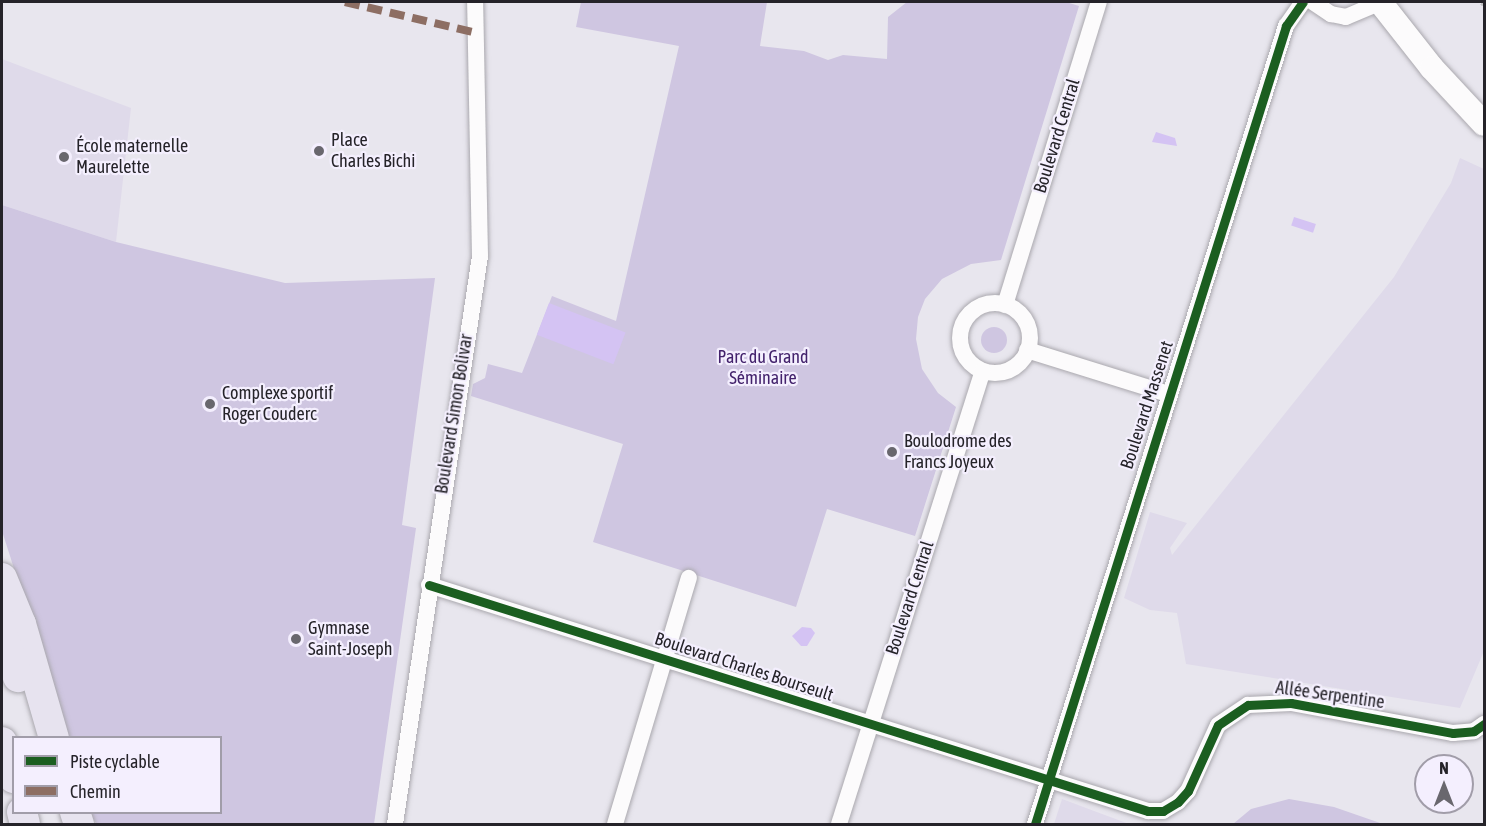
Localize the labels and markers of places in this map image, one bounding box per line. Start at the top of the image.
place label: Place Charles Bichi [331,130,415,172]
place label: École maternelle Maurelette [76,136,188,178]
marker: Place Charles Bichi [312,144,326,158]
marker: École maternelle Maurelette [57,150,71,164]
place label: Complexe sportif Roger Couderc [222,383,333,426]
marker: Complexe sportif Roger Couderc [203,397,217,411]
place label: Boulodrome des Francs Joyeux [904,431,1012,474]
marker: Boulodrome des Francs Joyeux [885,445,899,459]
place label: Gymnase Saint-Joseph [308,618,392,660]
marker: Gymnase Saint-Joseph [289,632,303,646]

